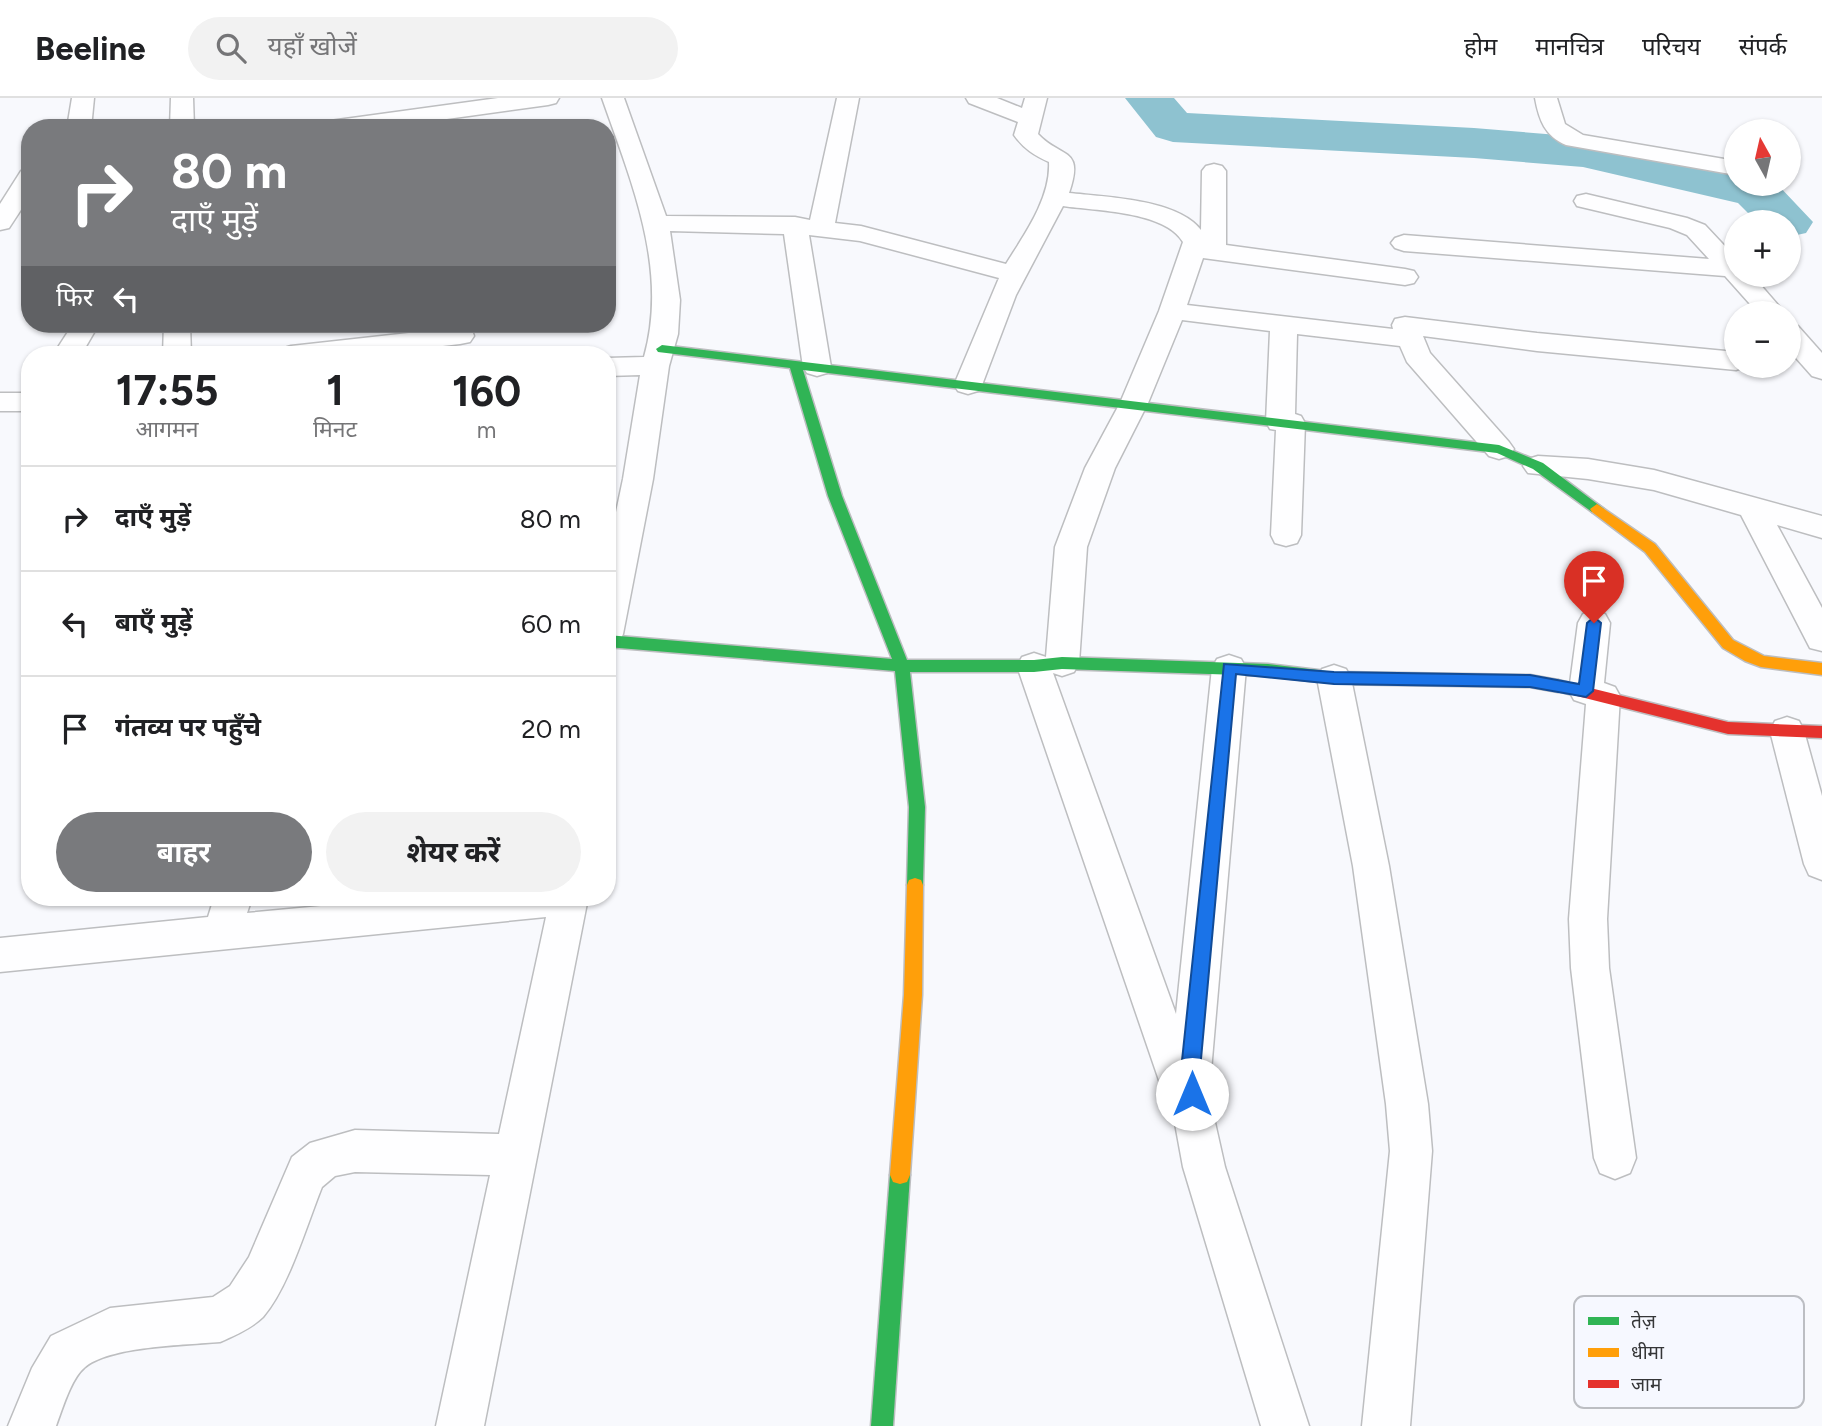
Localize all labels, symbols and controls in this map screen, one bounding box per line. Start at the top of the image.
search box [188,17,678,80]
text: Beeline [35,29,146,68]
icon: search [212,29,250,67]
text: यहाँ खोजें [268,30,357,62]
text: होम [1464,32,1497,61]
text: मानचित्र [1535,32,1604,61]
text: परिचय [1642,32,1701,61]
text: संपर्क [1739,32,1787,61]
north arrow [1724,119,1801,196]
map controls [1724,119,1801,378]
text: 80 m [171,141,287,200]
icon: right [56,147,147,238]
text: दाएँ मुड़ें [171,201,258,239]
button: + [1724,210,1801,287]
icon: left [107,280,145,318]
text: फिर [56,281,93,313]
button: − [1724,301,1801,378]
text: 17:55 [116,365,218,416]
text: 1 [326,365,344,416]
text: 160 [452,366,521,417]
text: आगमन [136,415,199,443]
text: मिनट [313,415,357,443]
text: m [477,416,496,444]
icon: right [56,500,94,538]
text: दाएँ मुड़ें [115,501,191,533]
text: 80 m [520,503,581,535]
pin [1564,551,1624,623]
icon: arrive [1575,562,1613,600]
icon: left [56,605,94,643]
text: बाएँ मुड़ें [115,606,192,638]
text: 60 m [521,608,581,640]
icon: arrive [56,710,94,748]
text: गंतव्य पर पहुँचे [115,711,261,743]
text: 20 m [521,713,581,745]
button: बाहर [56,812,312,892]
button: शेयर करें [326,812,581,892]
position arrow [1155,1057,1229,1131]
legend [1574,1296,1804,1408]
text: तेज़ [1631,1310,1657,1333]
text: धीमा [1631,1341,1665,1364]
text: जाम [1631,1373,1662,1396]

